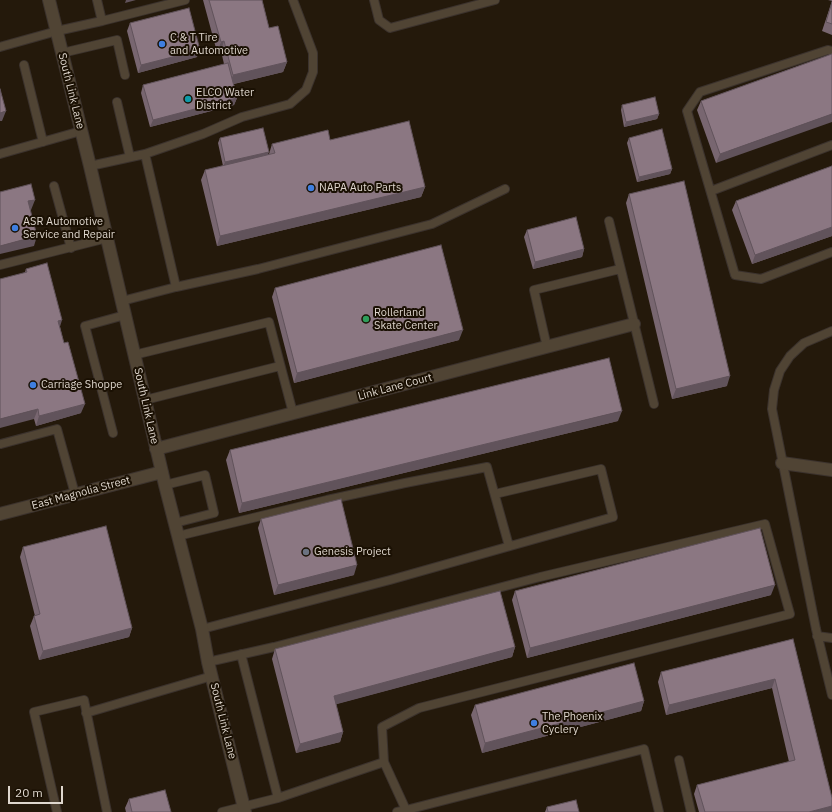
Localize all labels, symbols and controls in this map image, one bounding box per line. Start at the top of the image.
place label: C & T Tire and Automotive [170,31,248,57]
marker: C & T Tire and Automotive [157,39,167,49]
street label: South Link Lane [55,52,87,130]
place label: ELCO Water District [196,86,254,112]
marker: ELCO Water District [183,94,193,104]
place label: NAPA Auto Parts [319,181,401,195]
marker: NAPA Auto Parts [306,183,316,193]
place label: ASR Automotive Service and Repair [23,215,115,241]
marker: ASR Automotive Service and Repair [10,223,20,233]
place label: Rollerland Skate Center [374,306,437,332]
marker: Rollerland Skate Center [361,314,371,324]
street label: South Link Lane [131,366,161,446]
street label: Link Lane Court [356,371,434,403]
place label: Carriage Shoppe [41,378,122,392]
marker: Carriage Shoppe [28,380,38,390]
street label: East Magnolia Street [30,473,132,513]
place label: Genesis Project [314,545,391,559]
marker: Genesis Project [301,547,311,557]
street label: South Link Lane [207,682,239,760]
place label: The Phoenix Cyclery [542,710,603,736]
marker: The Phoenix Cyclery [529,718,539,728]
scale bar [10,778,65,804]
text: 20 m [15,785,43,800]

